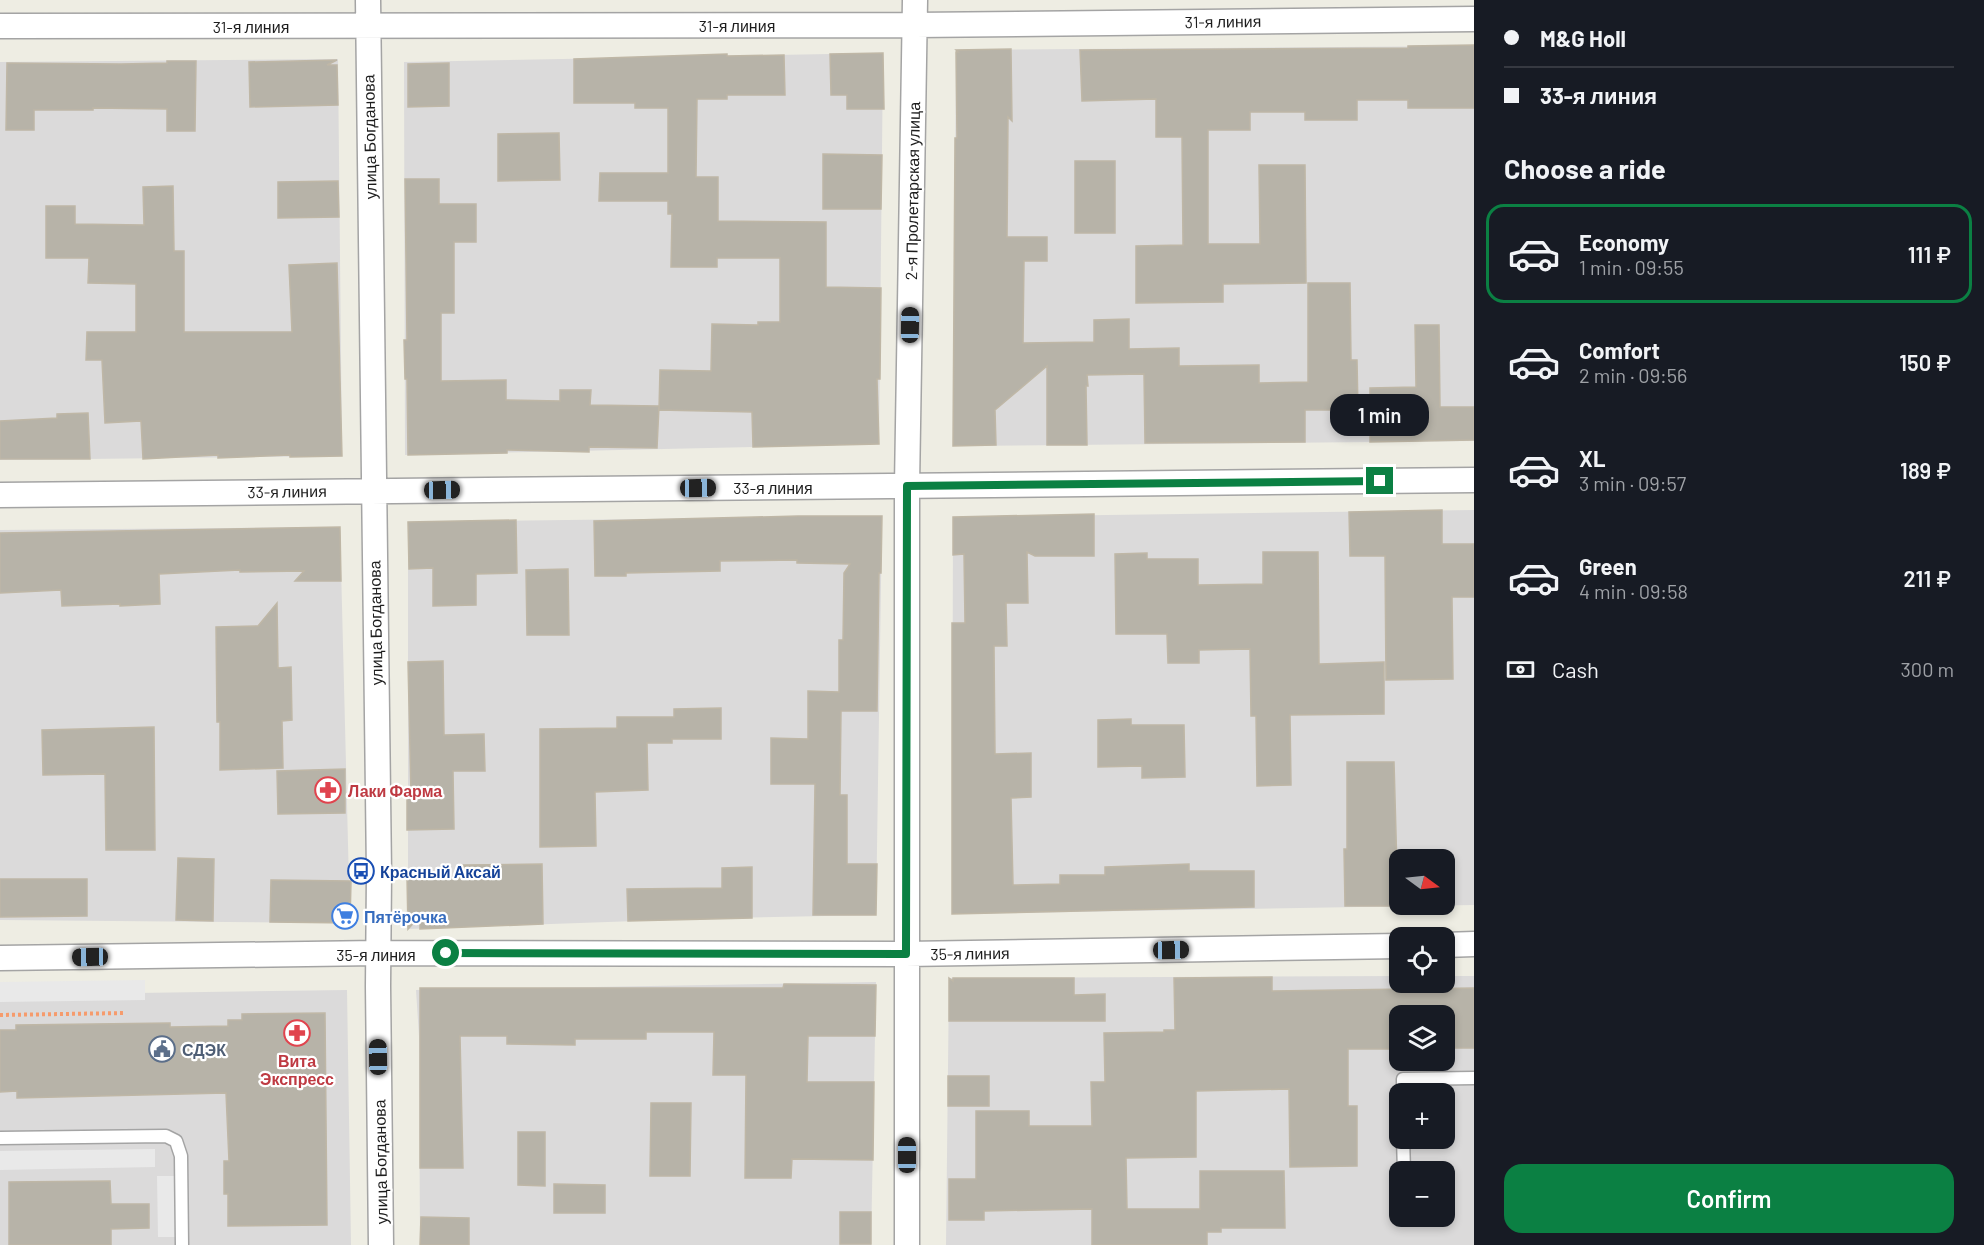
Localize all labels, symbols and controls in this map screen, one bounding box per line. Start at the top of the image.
street label: 31-я линия [1185,11,1261,31]
street label: 31-я линия [699,16,775,35]
street label: 31-я линия [213,17,289,36]
text: M&G Holl [1540,25,1626,51]
street label: улица Богданова [358,74,380,200]
text: 33-я линия [1540,82,1657,108]
street label: 2-я Пролетарская улица [901,102,923,280]
text: Choose a ride [1504,152,1666,184]
icon: car [1507,227,1561,281]
text: Economy [1579,229,1669,255]
text: 111 ₽ [1908,241,1951,267]
text: 1 min · 09:55 [1579,255,1684,279]
car [901,307,919,343]
icon: car [1507,335,1561,389]
text: Comfort [1579,337,1660,363]
text: 150 ₽ [1899,349,1951,375]
text: 2 min · 09:56 [1579,363,1687,387]
callout: 1 min [1330,394,1430,436]
text: 1 min [1358,403,1401,427]
icon: car [1507,443,1561,497]
text: XL [1579,445,1605,471]
text: 189 ₽ [1900,457,1951,483]
route end [1366,467,1393,494]
text: 3 min · 09:57 [1579,471,1686,495]
street label: 33-я линия [733,478,813,497]
car [680,479,716,497]
street label: 33-я линия [247,481,327,501]
car [424,481,460,499]
icon: car [1507,551,1561,605]
text: Green [1579,553,1637,579]
street label: улица Богданова [364,560,386,686]
text: 211 ₽ [1904,565,1951,591]
text: 4 min · 09:58 [1579,579,1688,603]
icon: cash [1504,653,1537,686]
text: Cash [1552,656,1599,682]
text: 300 m [1901,657,1954,681]
pharmacy icon: Лаки Фарма [313,775,343,805]
place label: Лаки Фарма [348,781,442,800]
north arrow [1389,849,1455,915]
map controls [1389,849,1455,1227]
bus stop icon: Красный Аксай [346,856,376,886]
place label: Красный Аксай [380,862,501,881]
supermarket icon: Пятёрочка [330,901,360,931]
place label: Пятёрочка [364,907,447,926]
button: locate [1389,927,1455,993]
route start [432,939,459,966]
car [1153,941,1189,959]
street label: 35-я линия [930,943,1010,963]
street label: 35-я линия [336,945,416,964]
car [72,948,108,966]
button: layers [1389,1005,1455,1071]
pharmacy icon: Вита Экспресс [282,1018,312,1048]
public building icon: СДЭК [147,1034,177,1064]
car [369,1039,387,1075]
place label: СДЭК [182,1040,226,1059]
place label: Вита Экспресс [260,1051,334,1088]
button: + [1389,1083,1455,1149]
street label: улица Богданова [369,1099,391,1225]
car [898,1137,916,1173]
button: − [1389,1161,1455,1227]
button: Confirm [1504,1164,1954,1233]

